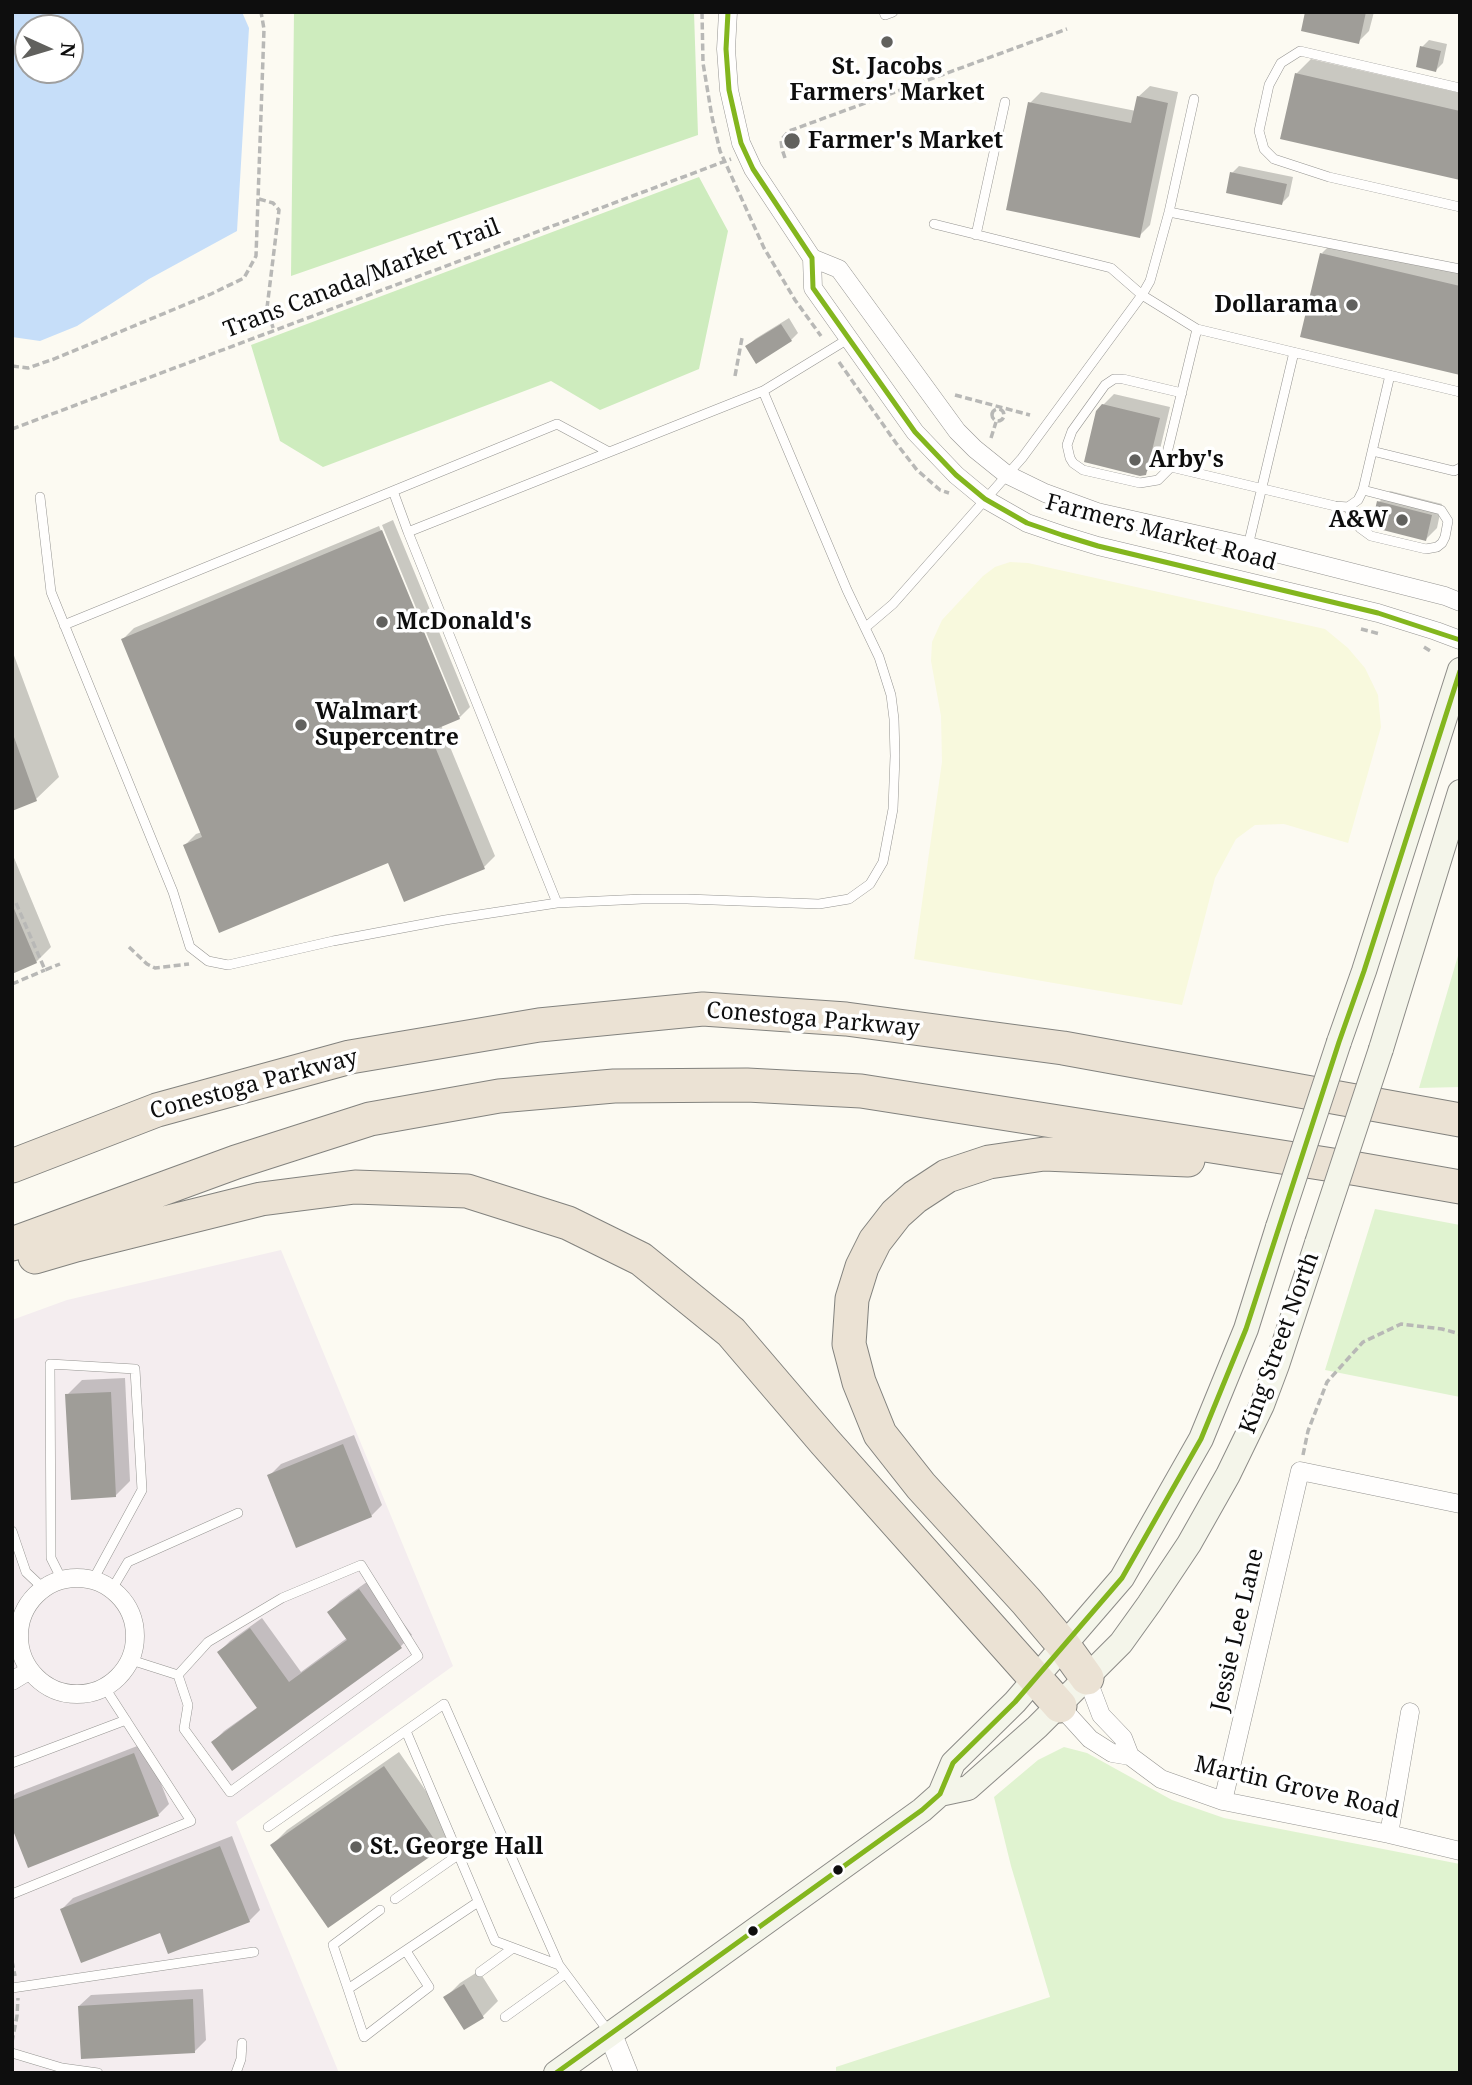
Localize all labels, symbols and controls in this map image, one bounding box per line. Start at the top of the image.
north arrow [14,14,84,84]
marker: St. Jacobs Farmers' Market [879,34,895,50]
text: N [54,42,81,59]
place label: St. Jacobs Farmers' Market [789,53,985,107]
place label: Farmer's Market [808,127,1003,155]
marker: Farmer's Market [782,131,802,151]
street label: Trans Canada/Market Trail [220,213,504,345]
place label: Dollarama [1214,291,1338,319]
marker: Dollarama [1344,297,1360,313]
place label: Arby's [1149,446,1224,474]
marker: Arby's [1127,452,1143,468]
street label: Farmers Market Road [1043,489,1279,577]
place label: A&W [1329,506,1388,534]
marker: A&W [1394,512,1410,528]
place label: McDonald's [396,608,532,636]
marker: McDonald's [374,614,390,630]
place label: Walmart Supercentre [315,698,459,752]
marker: Walmart Supercentre [293,717,309,733]
street label: Conestoga Parkway [705,997,921,1043]
street label: Conestoga Parkway [147,1044,361,1126]
street label: King Street North [1234,1248,1326,1438]
street label: Jessie Lee Lane [1206,1546,1270,1714]
street label: Martin Grove Road [1192,1751,1402,1825]
place label: St. George Hall [370,1833,543,1861]
marker: St. George Hall [348,1839,364,1855]
unlabelled marker [831,1863,845,1877]
unlabelled marker [746,1924,760,1938]

